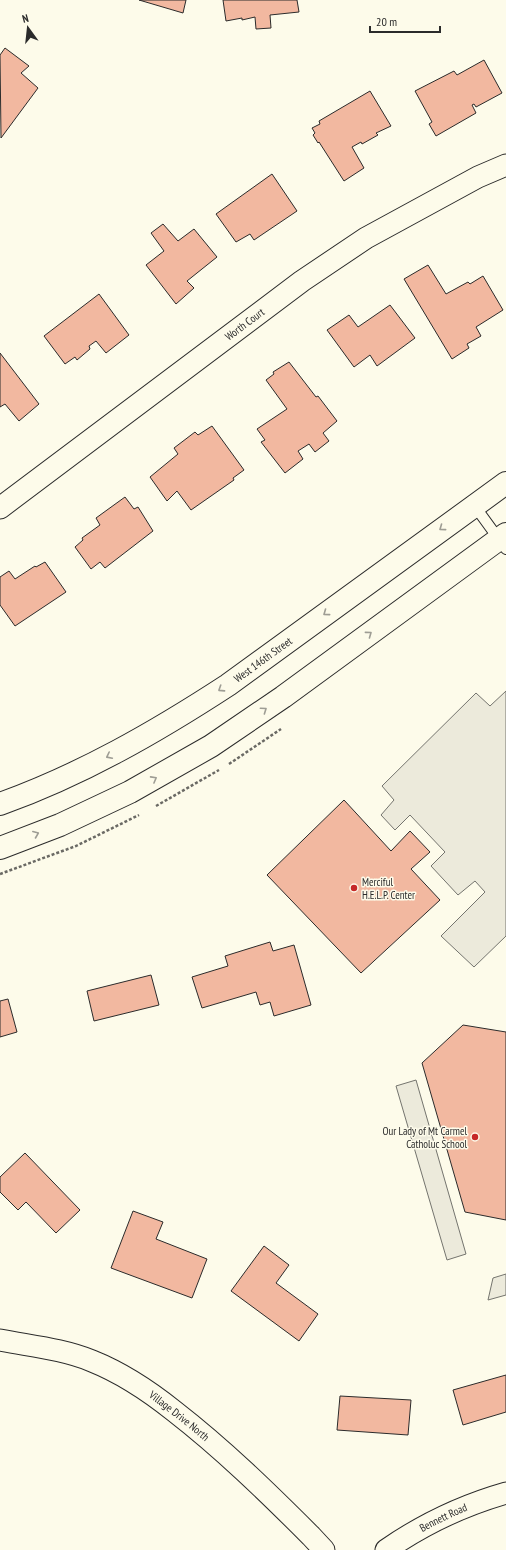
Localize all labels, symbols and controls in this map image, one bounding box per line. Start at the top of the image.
north arrow [8,8,48,48]
scale bar [370,8,440,34]
text: N [21,11,30,26]
text: 20 m [376,14,397,29]
street label: Worth Court [222,305,267,344]
one-way arrow [440,523,447,530]
one-way arrow [323,608,330,616]
one-way arrow [365,632,372,639]
street label: West 146th Street [231,634,295,685]
one-way arrow [218,684,225,692]
one-way arrow [260,707,267,715]
one-way arrow [106,751,113,758]
one-way arrow [150,776,157,784]
one-way arrow [33,831,40,839]
place label: Merciful H.E.L.P. Center [362,875,415,902]
marker: Merciful H.E.L.P. Center [349,883,359,893]
place label: Our Lady of Mt Carmel Catholuc School [382,1124,467,1151]
marker: Our Lady of Mt Carmel Catholuc School [470,1132,480,1142]
street label: Village Drive North [146,1387,212,1444]
street label: Bennett Road [417,1500,469,1535]

